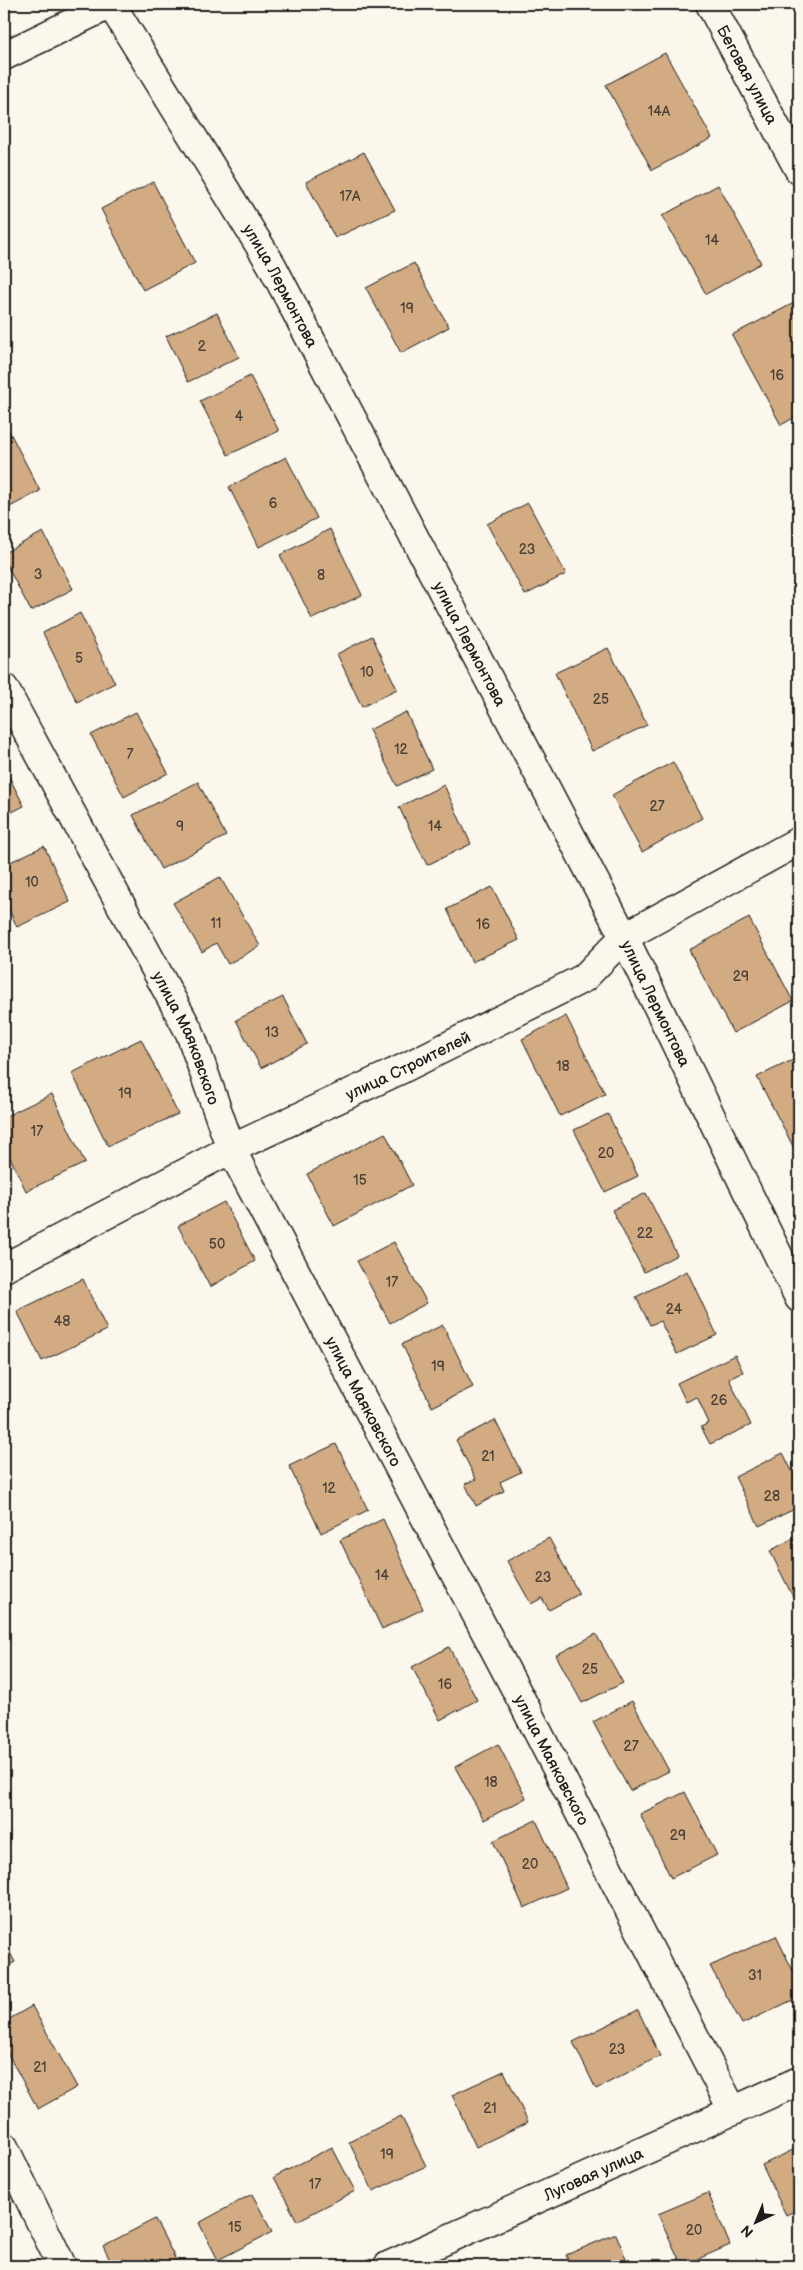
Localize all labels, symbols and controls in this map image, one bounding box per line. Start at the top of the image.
street label: Беговая улица [712,22,781,128]
house number: 14А [648,103,671,120]
house number: 17А [340,188,361,205]
street label: улица Лермонтова [238,221,321,352]
house number: 14 [705,232,719,249]
house number: 19 [400,300,414,317]
house number: 2 [198,338,207,355]
house number: 16 [770,367,784,384]
house number: 4 [235,408,244,425]
house number: 6 [269,495,278,512]
house number: 23 [519,541,535,558]
house number: 3 [34,566,42,583]
house number: 8 [317,567,325,584]
street label: улица Лермонтова [428,579,510,710]
house number: 5 [75,650,83,667]
house number: 10 [360,664,374,681]
house number: 25 [593,691,609,708]
house number: 12 [394,741,409,758]
house number: 7 [127,746,134,763]
house number: 27 [649,798,665,815]
house number: 9 [176,818,184,835]
house number: 14 [428,818,442,835]
house number: 10 [25,874,39,891]
house number: 11 [211,915,221,932]
house number: 16 [476,916,490,933]
street label: улица Лермонтова [616,938,694,1071]
street label: улица Маяковского [148,968,223,1107]
house number: 29 [733,968,749,985]
house number: 13 [265,1024,279,1041]
street label: улица Строителей [343,1028,474,1105]
house number: 18 [556,1058,570,1075]
house number: 19 [118,1085,132,1102]
house number: 17 [31,1123,43,1140]
house number: 20 [598,1145,614,1162]
house number: 15 [353,1172,367,1189]
house number: 22 [637,1225,654,1242]
house number: 50 [209,1236,225,1253]
house number: 17 [386,1274,398,1291]
house number: 24 [666,1301,683,1318]
house number: 48 [54,1313,70,1330]
street label: улица Маяковского [321,1334,405,1470]
house number: 19 [431,1358,445,1375]
house number: 26 [711,1392,728,1409]
house number: 21 [481,1448,495,1465]
house number: 12 [322,1480,337,1497]
house number: 28 [764,1488,780,1505]
house number: 14 [375,1567,389,1584]
house number: 23 [535,1569,551,1586]
house number: 25 [582,1661,598,1678]
house number: 16 [438,1676,452,1693]
street label: улица Маяковского [509,1692,592,1829]
house number: 27 [623,1738,639,1755]
house number: 18 [484,1774,498,1791]
house number: 29 [670,1827,686,1844]
house number: 20 [522,1856,538,1873]
house number: 31 [748,1967,762,1984]
house number: 23 [609,2041,625,2058]
house number: 21 [33,2059,47,2076]
house number: 21 [483,2100,497,2117]
street label: Луговая улица [540,2144,647,2206]
house number: 19 [380,2146,394,2163]
house number: 17 [309,2176,321,2193]
north arrow [730,2198,780,2248]
house number: 15 [228,2219,242,2236]
text: N [738,2221,757,2241]
house number: 20 [686,2222,702,2239]

